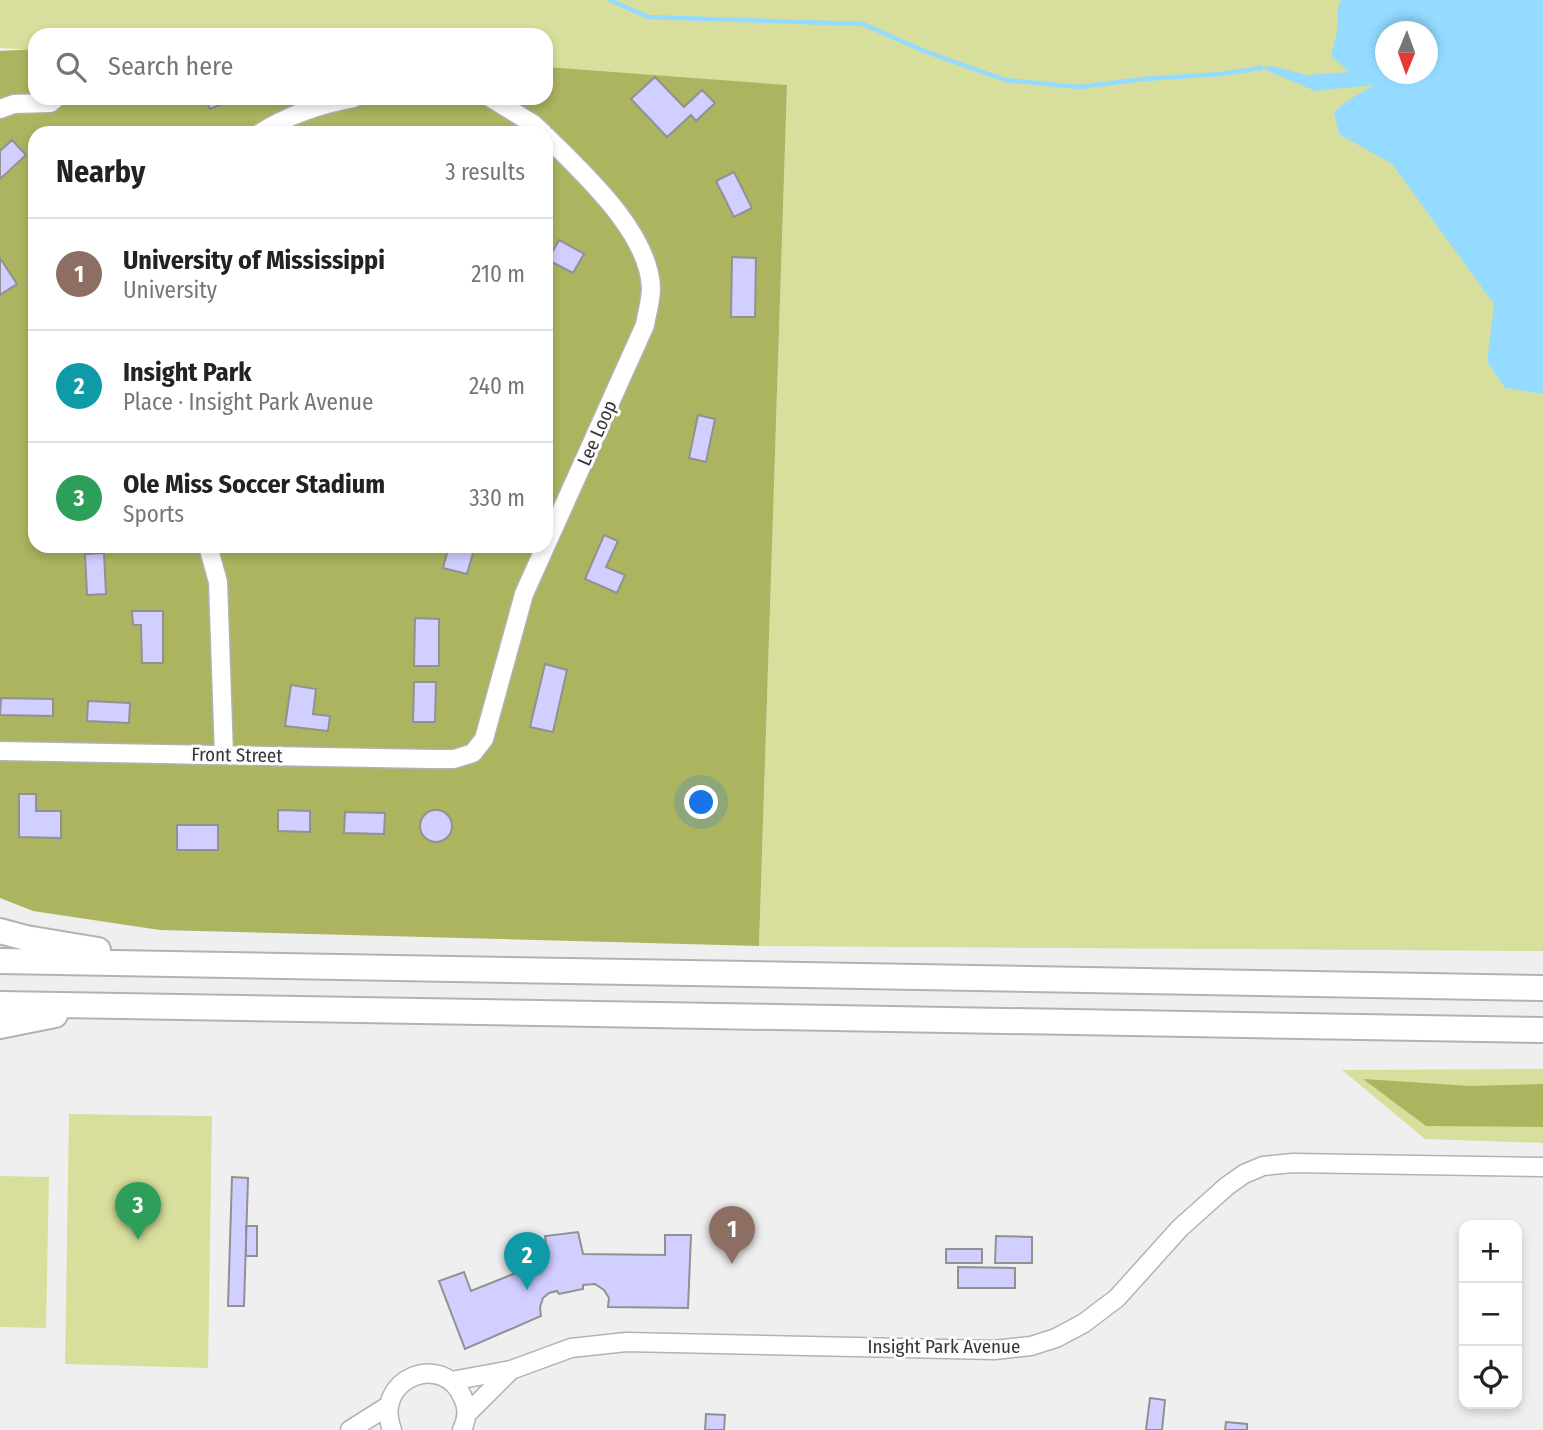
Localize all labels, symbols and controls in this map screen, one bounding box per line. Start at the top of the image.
north arrow [1375,21,1438,84]
search box [28,28,553,105]
icon: search [52,48,90,86]
text: Search here [108,51,233,82]
text: Nearby [56,154,145,190]
text: 3 results [445,158,525,186]
text: University of Mississippi [123,245,385,276]
text: 1 [74,260,84,288]
text: 210 m [471,260,525,288]
text: University [123,276,217,304]
text: Insight Park [123,357,251,388]
text: 2 [74,372,84,400]
text: 240 m [469,372,525,400]
text: Place · Insight Park Avenue [123,388,373,416]
street label: Lee Loop [572,397,622,469]
text: Ole Miss Soccer Stadium [123,469,385,500]
text: 3 [74,484,84,512]
text: 330 m [469,484,525,512]
text: Sports [123,500,184,528]
street label: Front Street [191,743,284,767]
your location [684,785,718,819]
pin: 3 [115,1182,161,1240]
pin: 1 [709,1206,755,1264]
map controls [1459,1220,1522,1409]
button: + [1459,1220,1522,1283]
pin: 2 [504,1232,550,1290]
button: − [1459,1283,1522,1346]
street label: Insight Park Avenue [868,1335,1020,1358]
button: locate [1459,1346,1522,1409]

